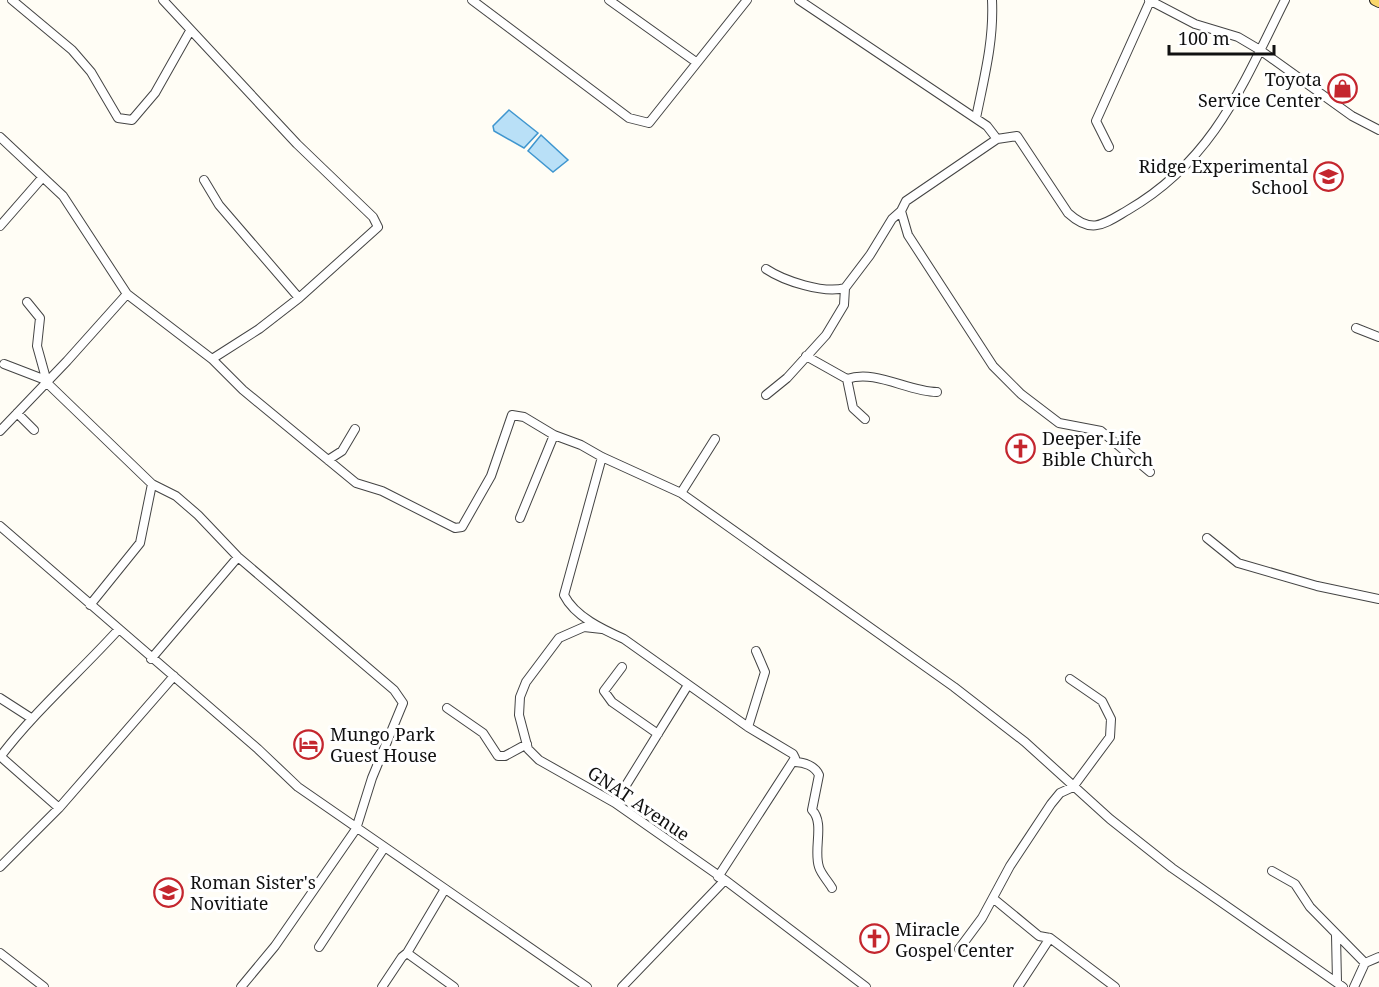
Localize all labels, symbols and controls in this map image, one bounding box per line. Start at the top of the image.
scale bar [1169,18,1274,56]
text: 100 m [1178,26,1230,50]
place label: Toyota Service Center [1198,67,1323,112]
shop icon: Toyota Service Center [1327,73,1359,105]
place label: Ridge Experimental School [1139,154,1308,199]
school or university icon: Ridge Experimental School [1313,160,1345,192]
place label: Deeper Life Bible Church [1042,426,1153,471]
church icon: Deeper Life Bible Church [1005,432,1037,464]
place label: Mungo Park Guest House [330,722,437,767]
hotel icon: Mungo Park Guest House [293,728,325,760]
street label: GNAT Avenue [583,760,695,846]
place label: Roman Sister's Novitiate [190,870,316,915]
school or university icon: Roman Sister's Novitiate [153,876,185,908]
place label: Miracle Gospel Center [895,917,1015,962]
church icon: Miracle Gospel Center [858,923,890,955]

